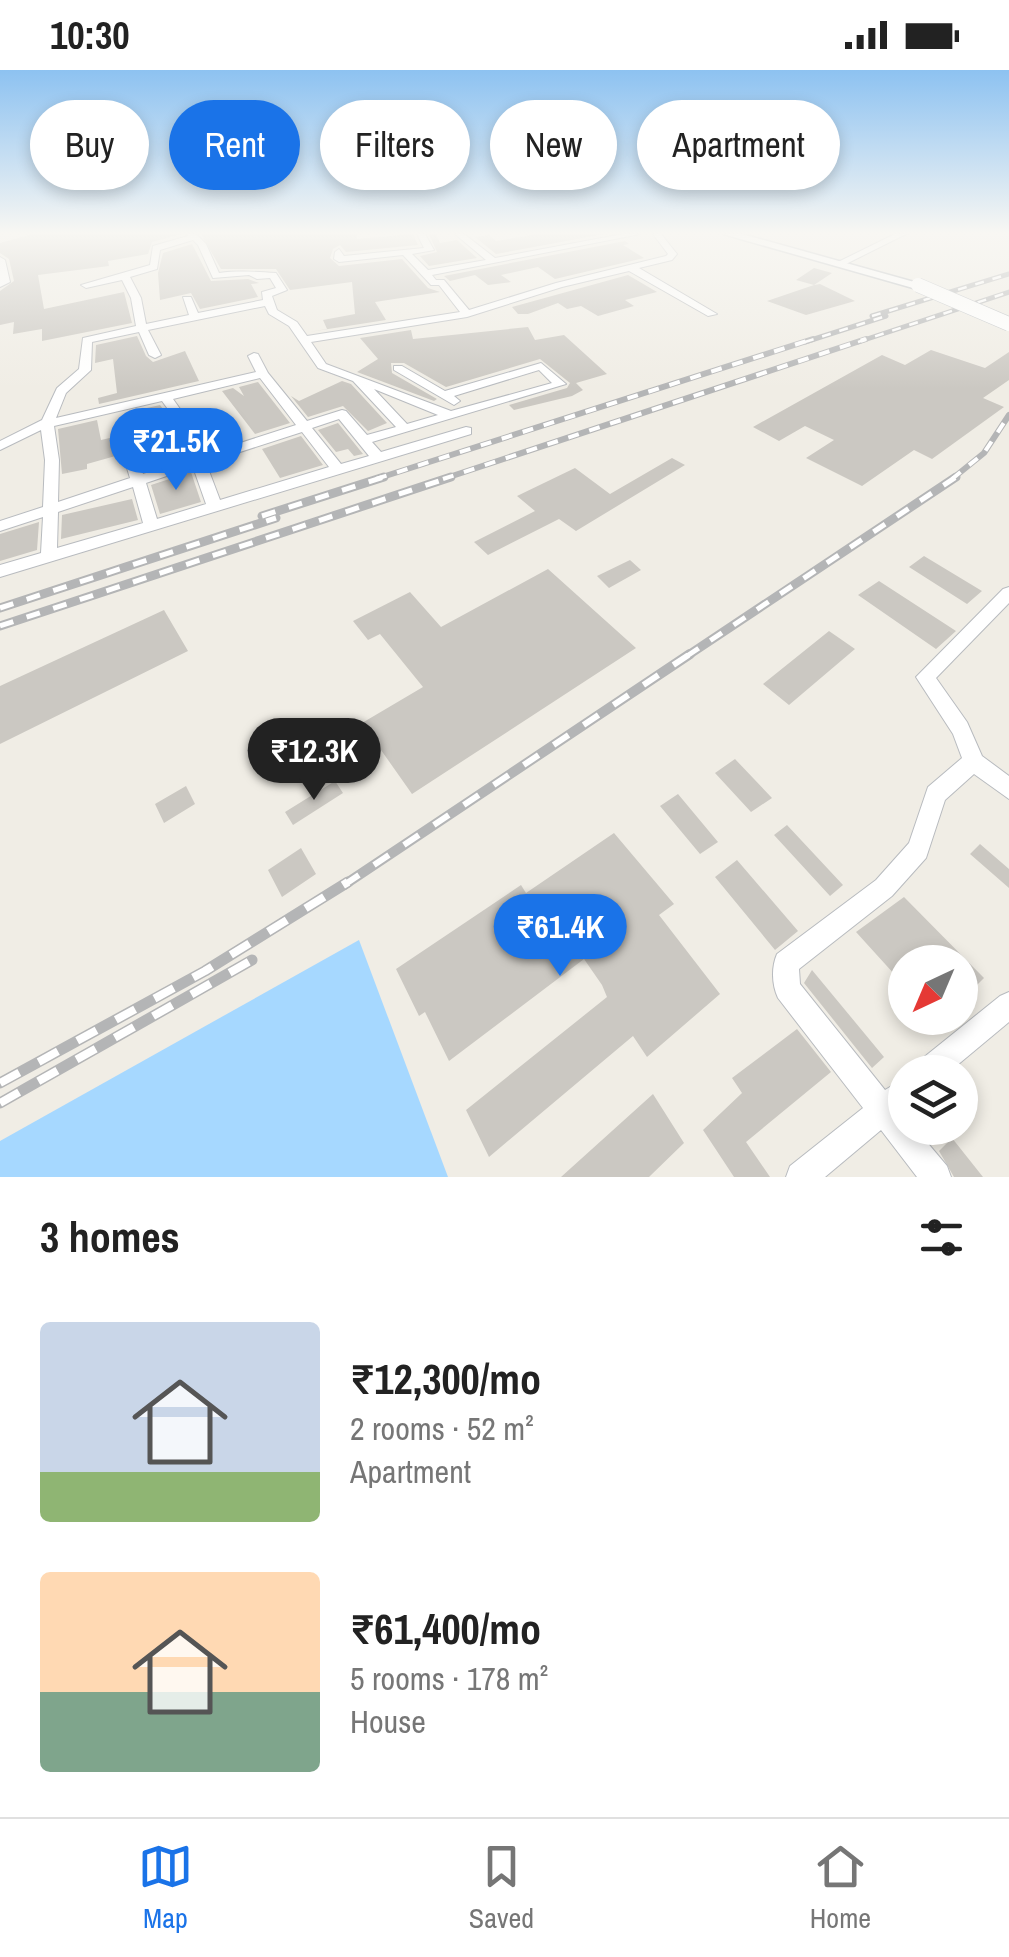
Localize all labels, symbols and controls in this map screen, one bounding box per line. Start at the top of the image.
text: 10:30 [50,10,130,61]
chip: Buy [30,100,149,190]
chip: Rent [169,100,300,190]
chip: Filters [320,100,470,190]
chip: New [490,100,617,190]
chip: Apartment [637,100,840,190]
pin: ₹21.5K [95,408,257,493]
text: ₹21.5K [132,419,220,462]
pin: ₹12.3K [233,718,395,803]
text: ₹12.3K [270,729,358,772]
pin: ₹61.4K [479,894,641,979]
text: ₹61.4K [516,905,604,948]
north arrow [888,945,978,1035]
map controls [888,945,978,1145]
button: layers [888,1055,978,1145]
text: 3 homes [40,1209,180,1265]
icon: filters [914,1210,969,1265]
text: ₹12,300/mo [350,1351,541,1407]
icon: home [120,1362,240,1482]
text: 2 rooms · 52 m² [350,1407,534,1450]
text: Apartment [350,1450,471,1493]
text: ₹61,400/mo [350,1601,541,1657]
icon: home [120,1612,240,1732]
text: 5 rooms · 178 m² [350,1657,548,1700]
text: House [350,1700,426,1743]
tab: Map [138,1839,193,1937]
tab: Saved [469,1839,534,1937]
tab: Home [810,1839,871,1937]

